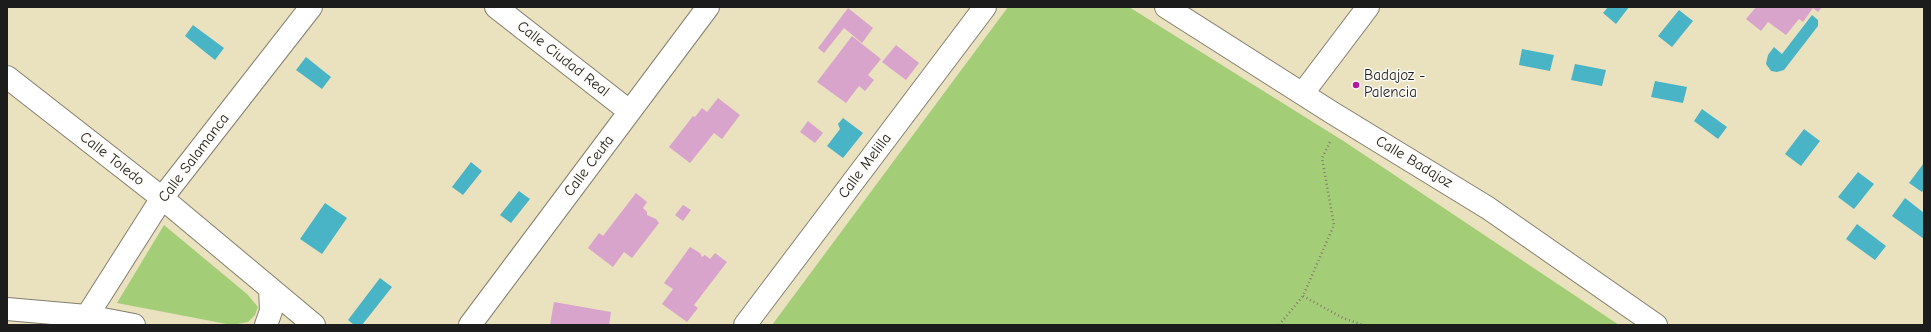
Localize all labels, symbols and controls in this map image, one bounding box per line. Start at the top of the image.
street label: Calle Ciudad Real [513,17,613,101]
place label: Badajoz - Palencia [1364,67,1425,102]
marker: Badajoz - Palencia [1351,80,1361,90]
street label: Calle Salamanca [155,110,233,206]
street label: Calle Toledo [76,128,148,190]
street label: Calle Melilla [835,130,895,202]
street label: Calle Ceuta [560,132,618,200]
street label: Calle Badajoz [1372,132,1456,192]

